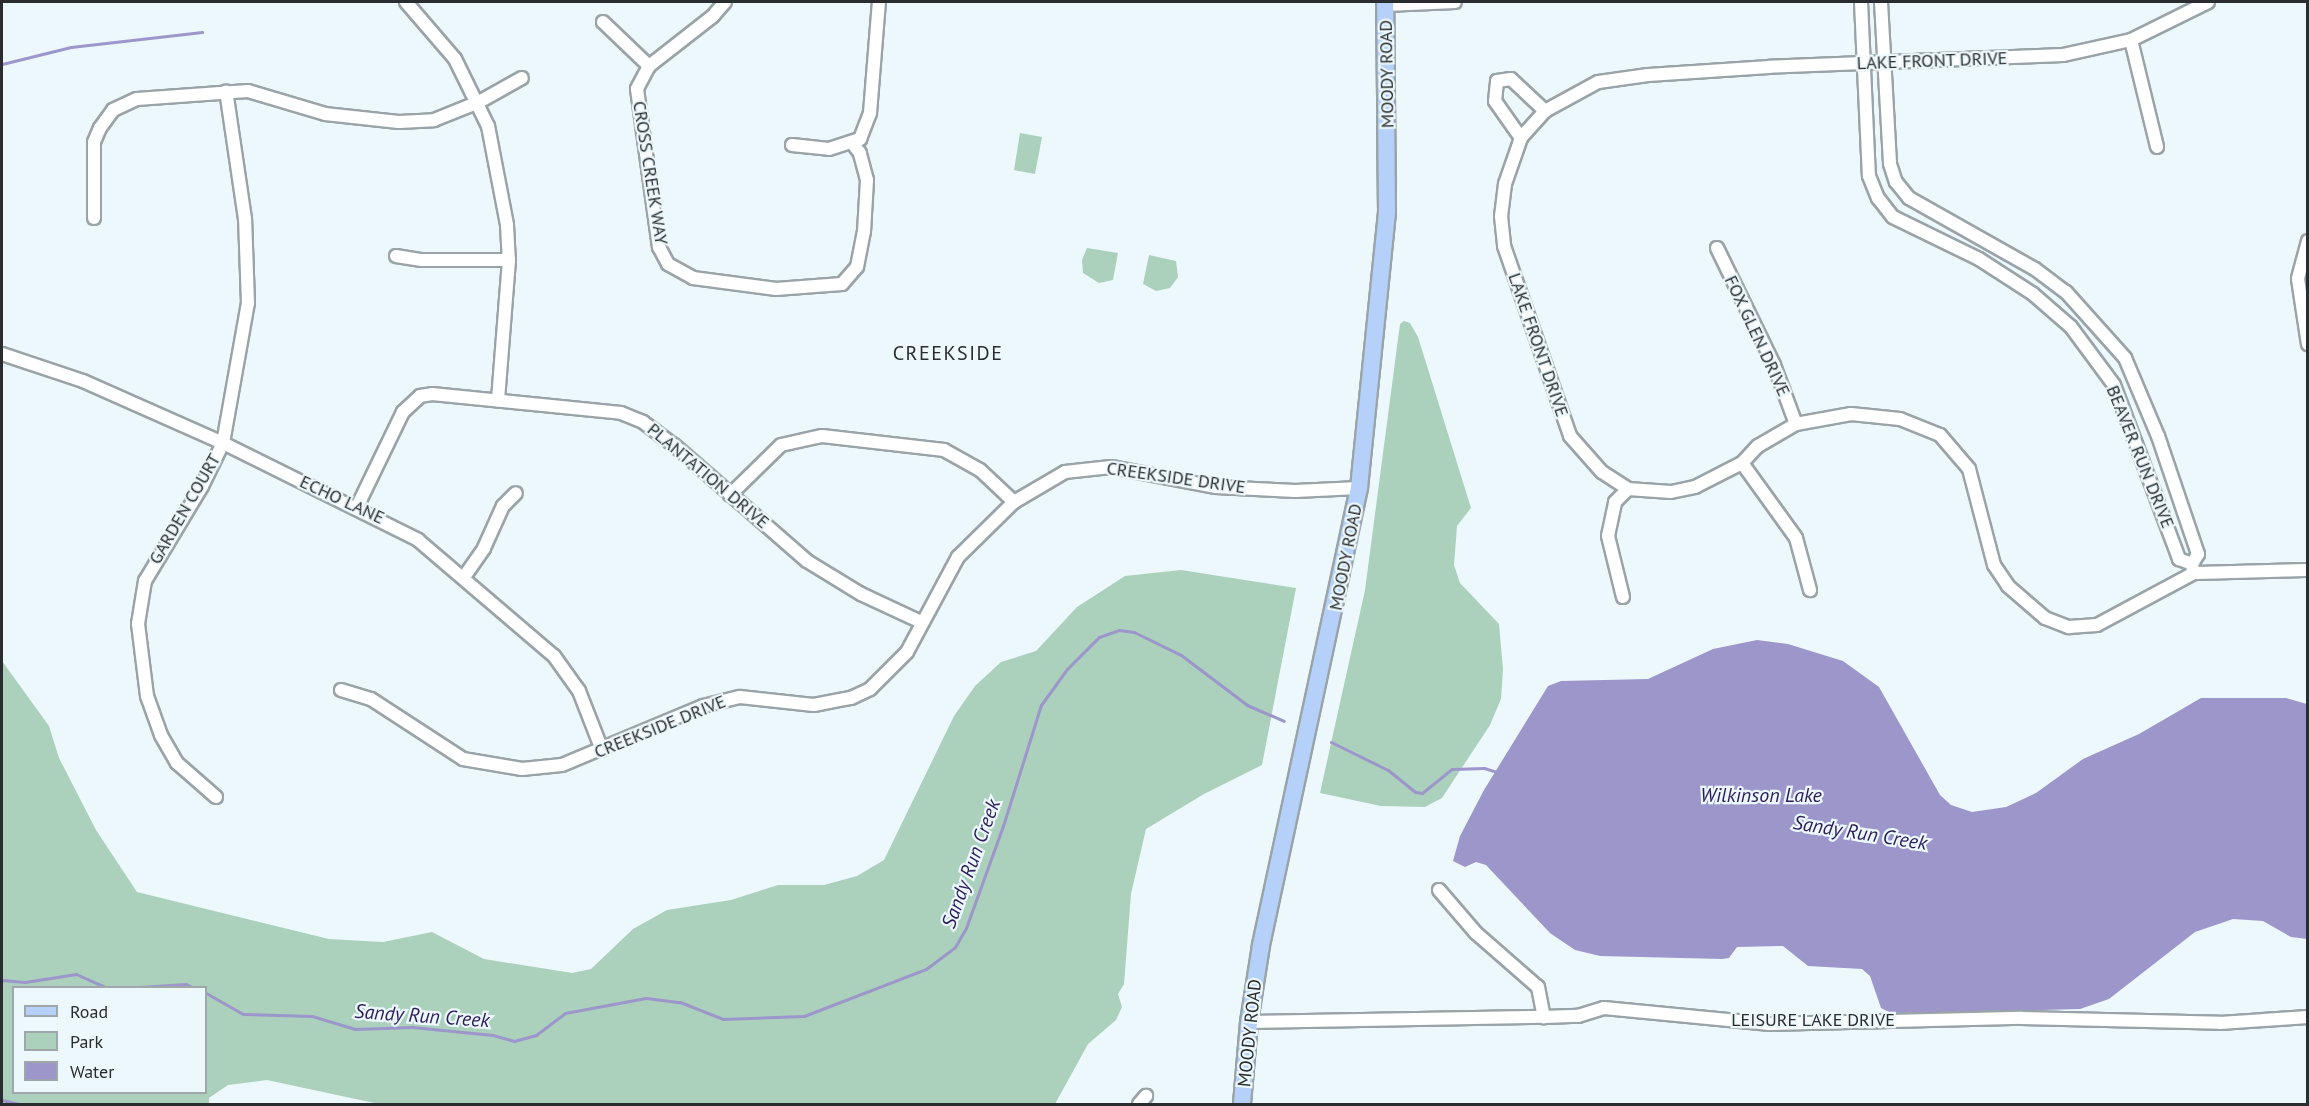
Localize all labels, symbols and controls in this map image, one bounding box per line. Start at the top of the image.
street label: MOODY ROAD [1375,19,1399,129]
street label: LAKE FRONT DRIVE [1856,48,2008,74]
street label: CROSS CREEK WAY [628,99,672,247]
street label: LAKE FRONT DRIVE [1503,270,1573,420]
street label: FOX GLEN DRIVE [1719,272,1795,400]
district label: CREEKSIDE [893,341,1003,365]
street label: BEAVER RUN DRIVE [2101,382,2179,532]
street label: PLANTATION DRIVE [643,419,773,533]
street label: GARDEN COURT [145,450,225,568]
street label: CREEKSIDE DRIVE [1105,458,1247,498]
street label: ECHO LANE [296,471,388,529]
street label: MOODY ROAD [1325,502,1367,612]
street label: CREEKSIDE DRIVE [591,691,729,763]
water label: Wilkinson Lake [1700,783,1822,807]
water label: Sandy Run Creek [936,796,1006,932]
water label: Sandy Run Creek [1791,811,1929,855]
street label: MOODY ROAD [1234,978,1266,1088]
legend [12,986,207,1094]
water label: Sandy Run Creek [353,999,491,1033]
text: Road [70,1000,108,1023]
street label: LEISURE LAKE DRIVE [1731,1009,1895,1031]
text: Park [70,1030,103,1053]
text: Water [70,1060,114,1083]

